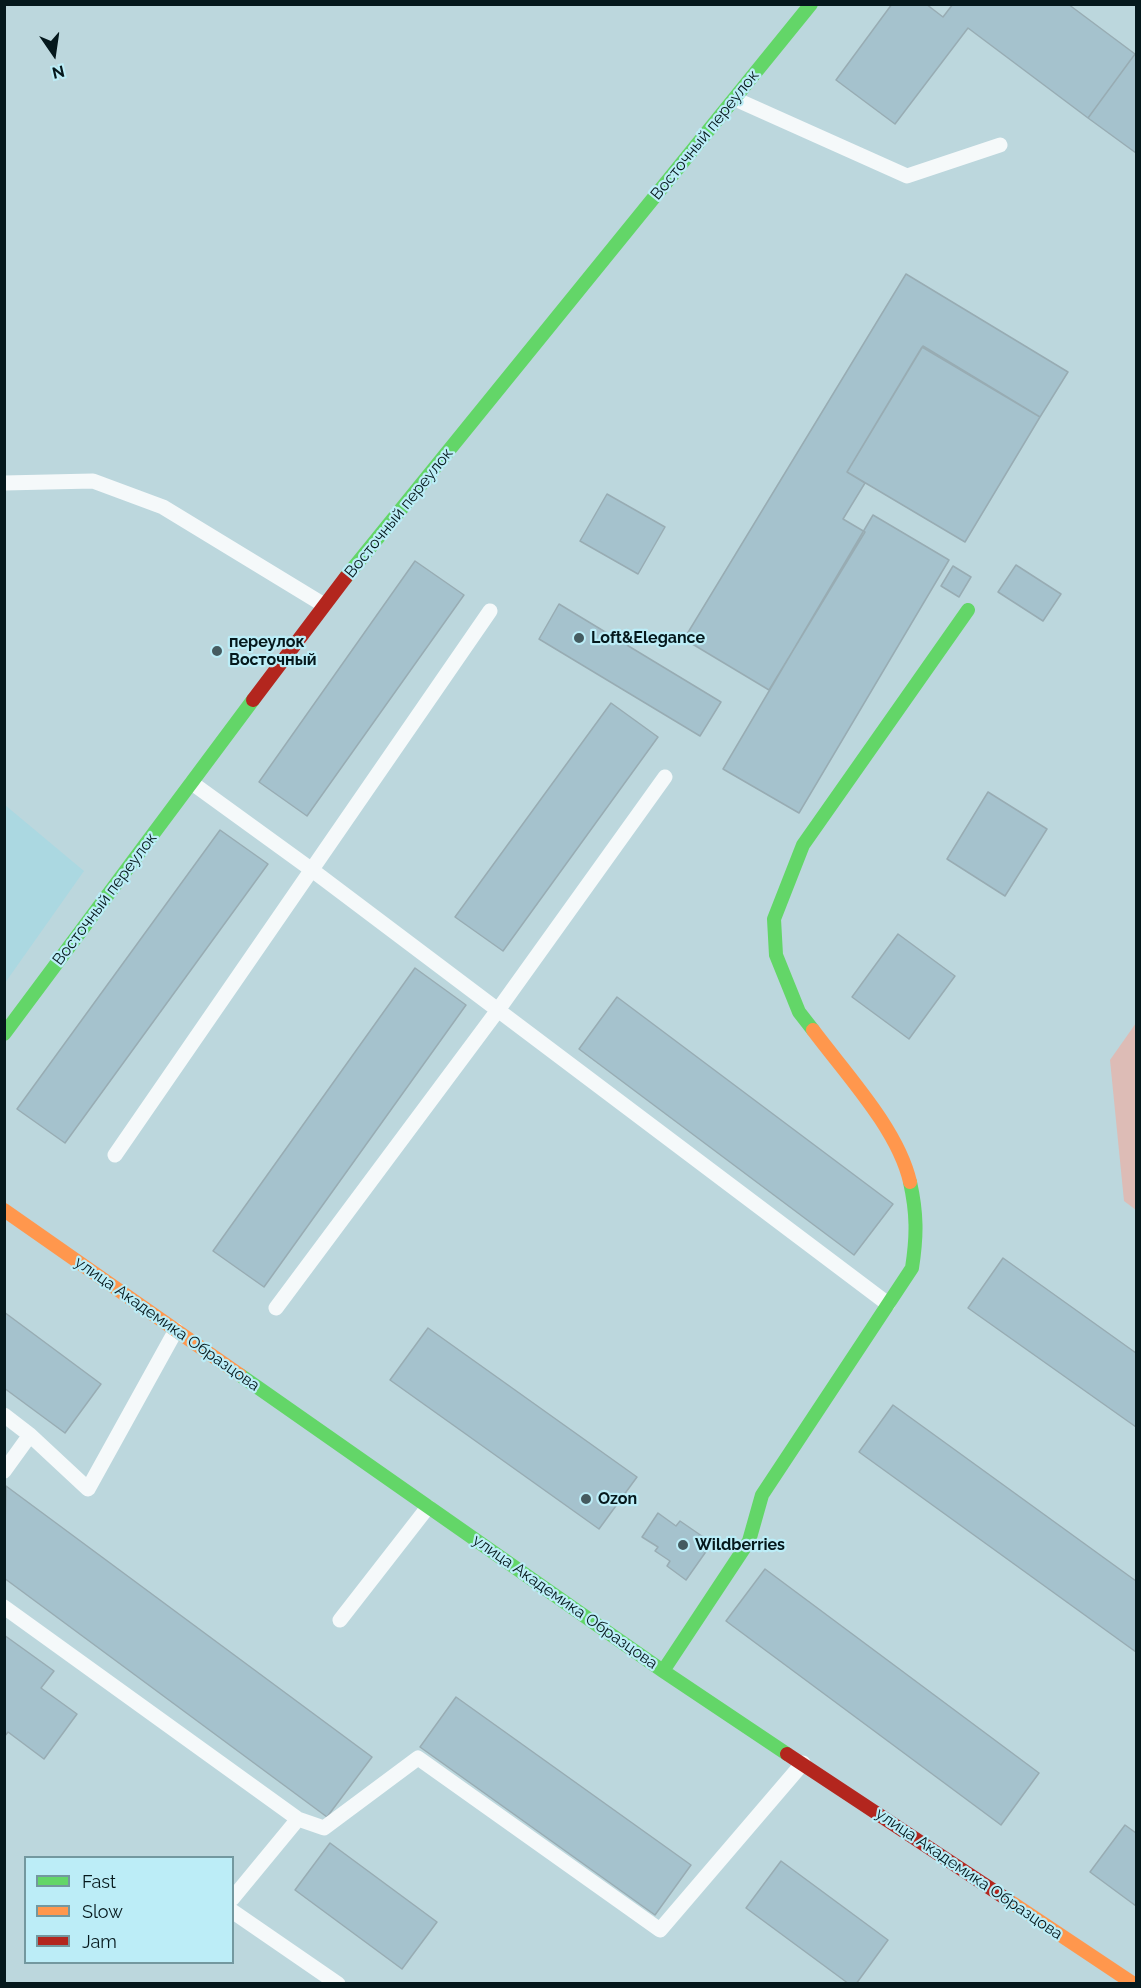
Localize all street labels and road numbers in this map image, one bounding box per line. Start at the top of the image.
street label: Восточный переулок [647,66,763,204]
street label: Восточный переулок [341,444,457,582]
street label: Восточный переулок [49,829,161,969]
street label: улица Академика Образцова [71,1253,263,1395]
street label: улица Академика Образцова [469,1531,661,1673]
street label: улица Академика Образцова [872,1804,1066,1944]

